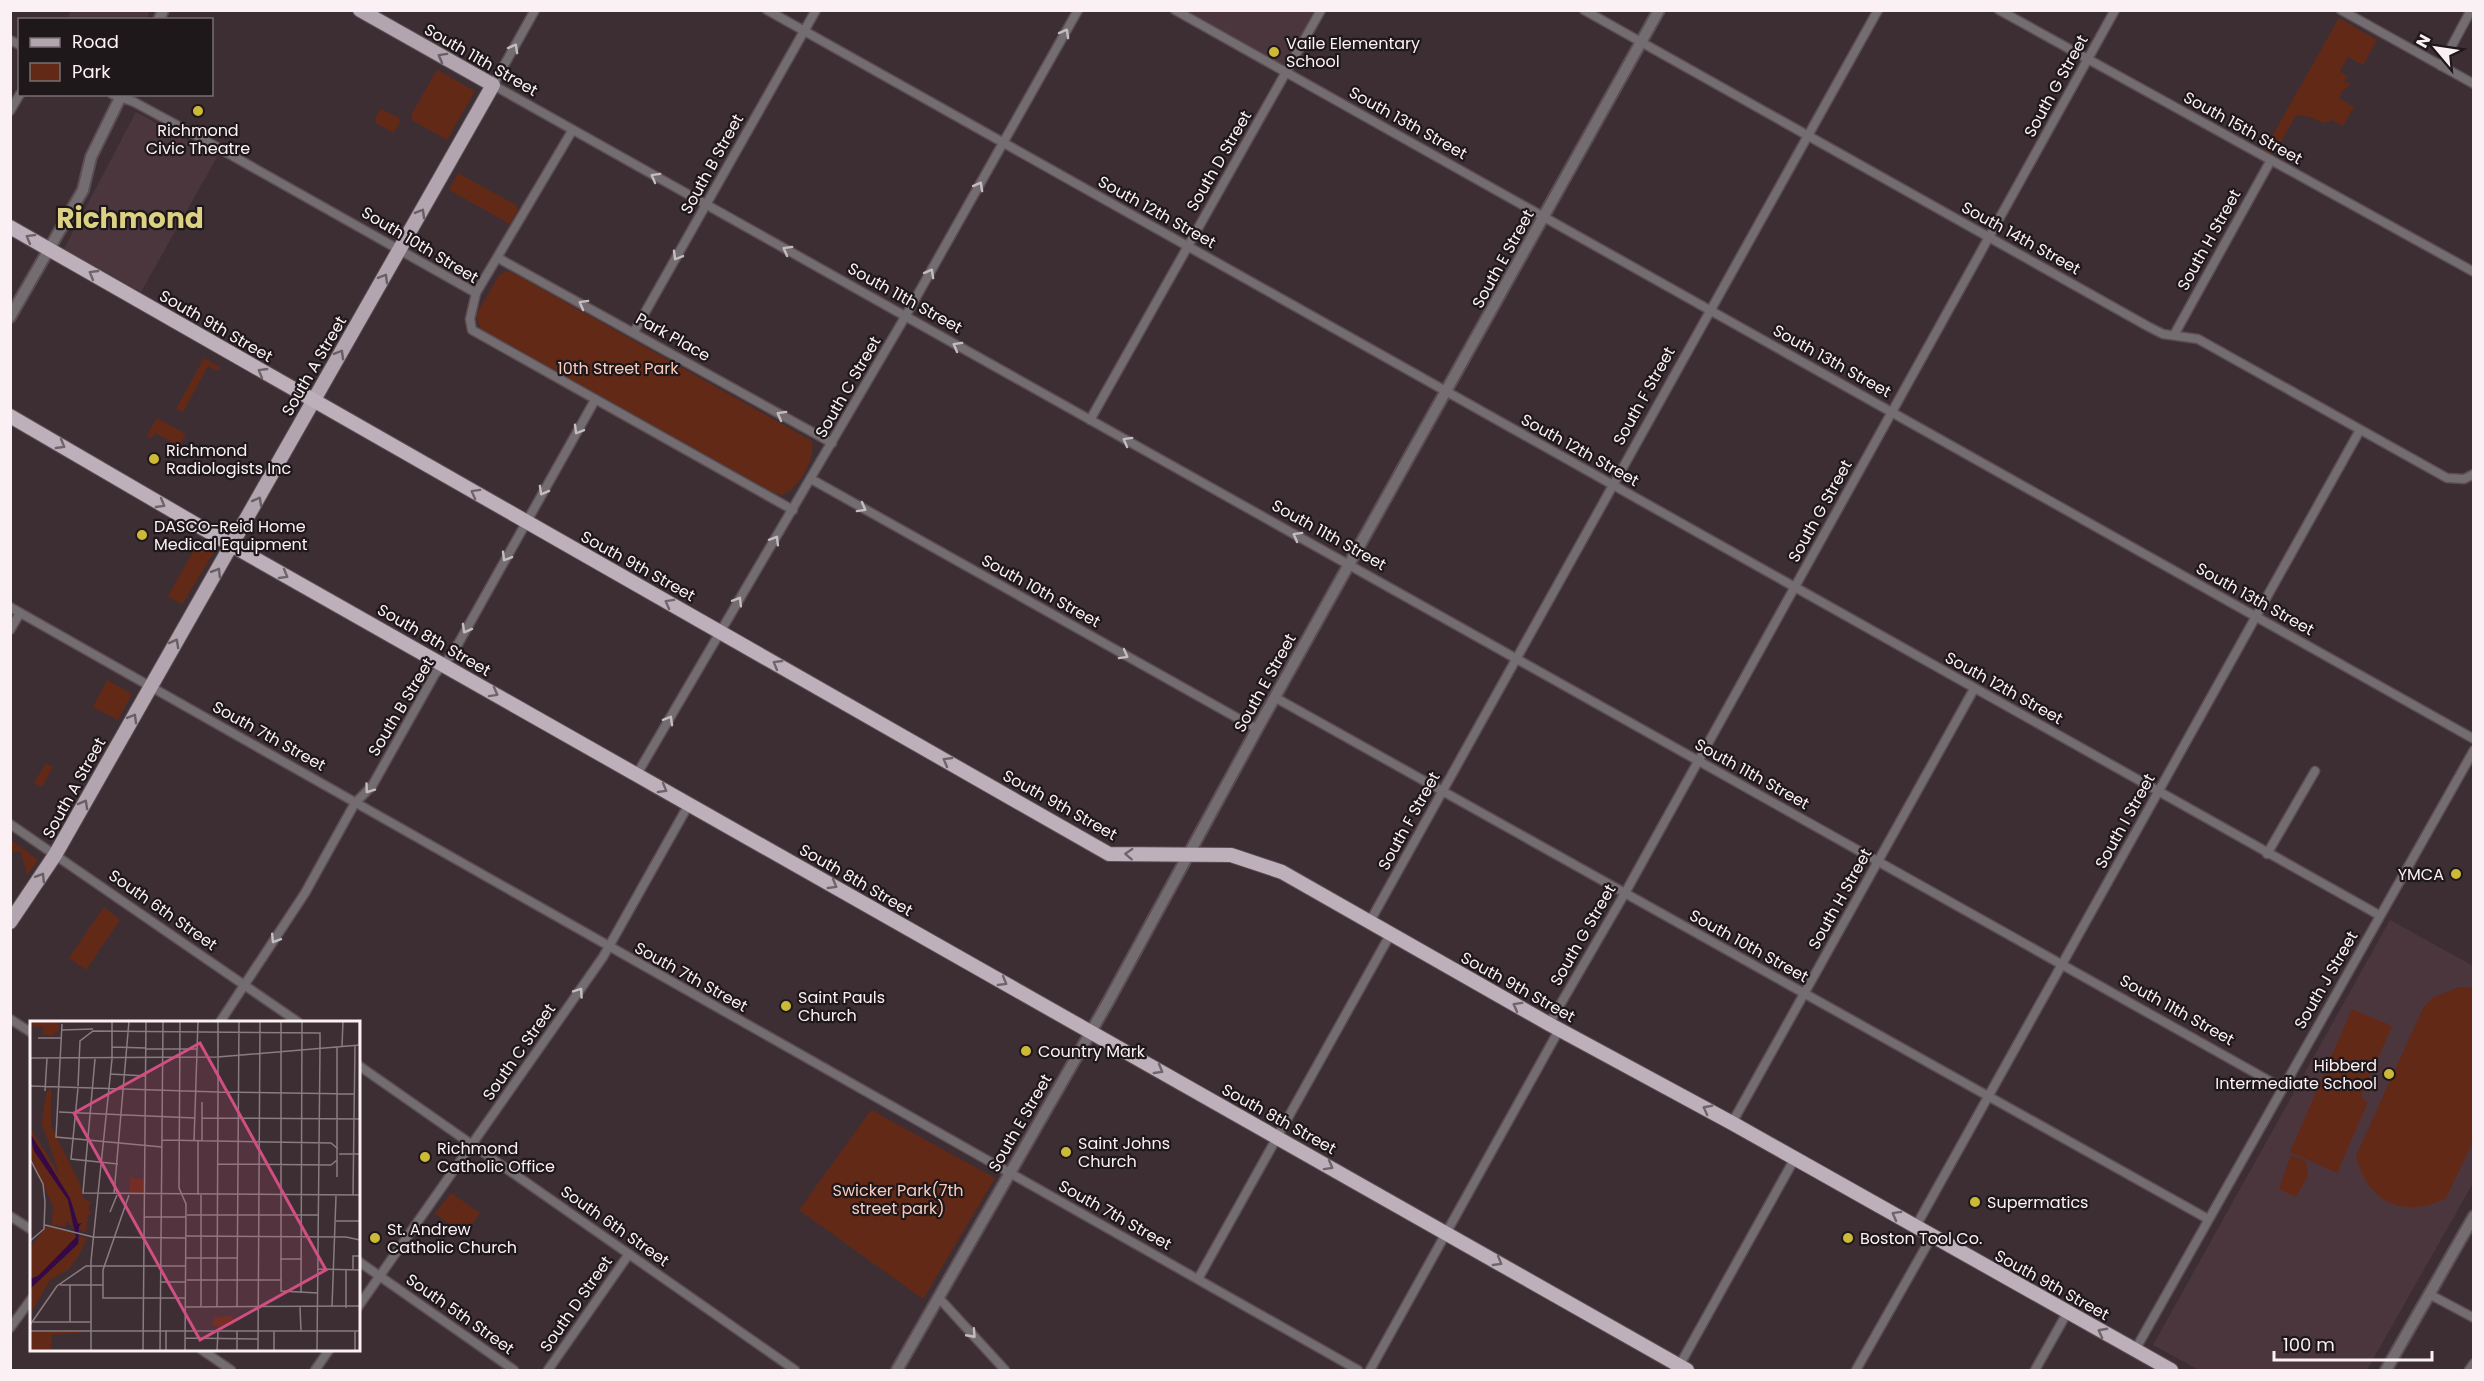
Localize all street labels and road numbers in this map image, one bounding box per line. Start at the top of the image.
street label: South 11th Street [420,18,542,102]
street label: South G Street [2018,31,2094,141]
street label: South 13th Street [1345,81,1471,165]
street label: South 15th Street [2179,86,2307,170]
street label: South D Street [1181,106,1257,216]
street label: South B Street [675,110,749,218]
street label: South 12th Street [1094,170,1220,254]
street label: South H Street [2172,185,2246,295]
street label: South 14th Street [1957,196,2085,280]
street label: South 10th Street [357,201,483,289]
street label: South E Street [1466,205,1540,312]
street label: South 11th Street [844,257,967,339]
street label: South 9th Street [155,284,277,368]
street label: Park Place [631,307,715,367]
street label: South A Street [276,312,352,420]
street label: South 13th Street [1769,319,1895,403]
street label: South C Street [810,332,886,442]
street label: South F Street [1607,342,1681,449]
street label: South 12th Street [1517,408,1643,492]
street label: South G Street [1782,456,1858,566]
street label: South 11th Street [1268,494,1391,576]
street label: South 9th Street [577,525,699,607]
street label: South 10th Street [977,549,1105,633]
street label: South 13th Street [2192,557,2318,641]
street label: South 8th Street [373,598,495,682]
street label: South E Street [1228,629,1302,736]
street label: South 12th Street [1941,646,2067,730]
street label: South B Street [363,653,440,761]
street label: South 7th Street [208,695,330,777]
street label: South A Street [37,733,111,843]
street label: South 11th Street [1691,733,1814,815]
street label: South 9th Street [999,764,1121,846]
street label: South F Street [1372,767,1446,874]
street label: South I Street [2089,769,2161,873]
street label: South 8th Street [795,838,917,922]
street label: South H Street [1803,844,1877,954]
street label: South 6th Street [104,864,222,956]
street label: South G Street [1545,880,1621,990]
street label: South 10th Street [1685,904,1813,988]
street label: South J Street [2289,927,2363,1033]
street label: South 7th Street [630,936,752,1018]
street label: South 9th Street [1457,946,1579,1028]
street label: South 11th Street [2116,969,2239,1051]
street label: South C Street [477,999,561,1105]
street label: South E Street [983,1070,1057,1176]
street label: South 8th Street [1218,1078,1340,1160]
street label: South 7th Street [1054,1174,1176,1256]
street label: South 6th Street [556,1180,674,1272]
street label: South 9th Street [1991,1244,2113,1326]
street label: South D Street [534,1251,618,1357]
street label: South 5th Street [401,1268,519,1360]

